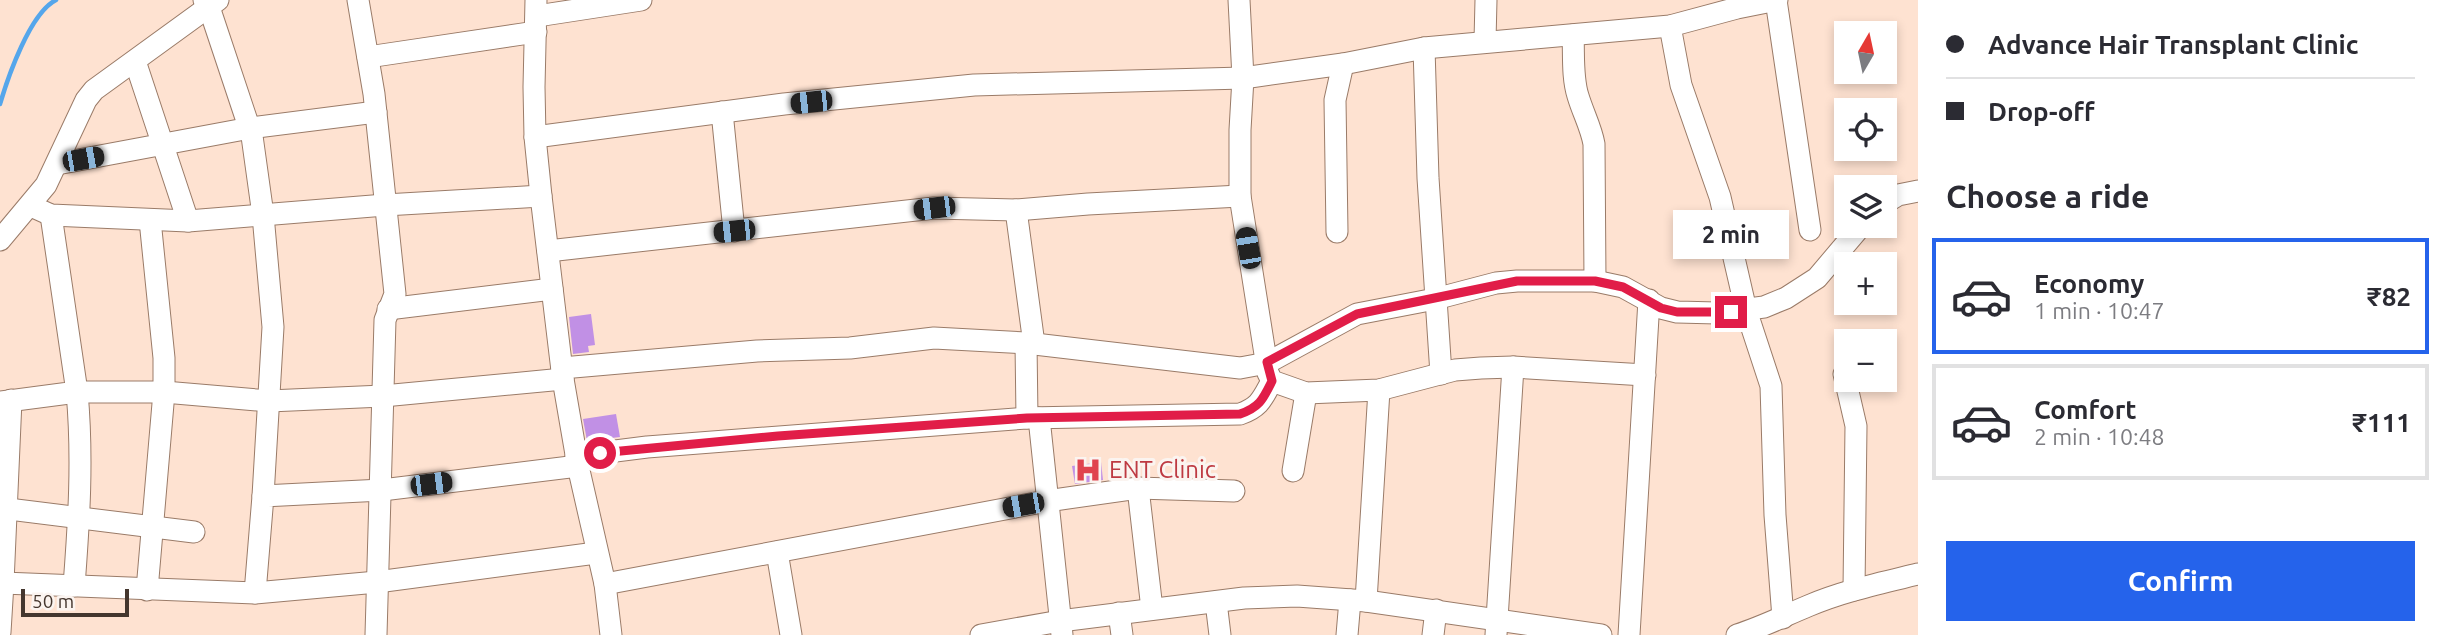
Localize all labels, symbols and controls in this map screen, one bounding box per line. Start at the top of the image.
north arrow [1834,21,1897,84]
map controls [1834,21,1897,392]
text: Advance Hair Transplant Clinic [1988,30,2359,59]
car [790,89,833,115]
text: Drop-off [1988,97,2095,126]
button: locate [1834,98,1897,161]
car [61,145,106,173]
button: layers [1834,175,1897,238]
text: Choose a ride [1946,178,2149,214]
car [912,195,957,221]
callout: 2 min [1673,210,1789,260]
car [713,218,756,244]
text: 2 min [1702,222,1760,247]
car [1235,225,1262,271]
button: + [1834,252,1897,315]
icon: car [1950,265,2013,328]
text: Economy [2034,269,2144,298]
text: ₹82 [2367,282,2411,311]
route end [1715,296,1747,328]
text: 1 min · 10:47 [2034,298,2165,323]
button: − [1834,329,1897,392]
icon: car [1950,391,2013,454]
text: Comfort [2034,395,2137,424]
text: ₹111 [2352,408,2411,437]
text: 2 min · 10:48 [2034,424,2165,449]
route start [584,437,616,469]
hospital icon: ENT Clinic [1073,455,1103,485]
place label: ENT Clinic [1109,456,1216,483]
car [409,471,454,497]
car [1001,491,1046,519]
button: Confirm [1946,541,2415,621]
scale bar [21,586,130,618]
text: 50 m [32,590,74,612]

